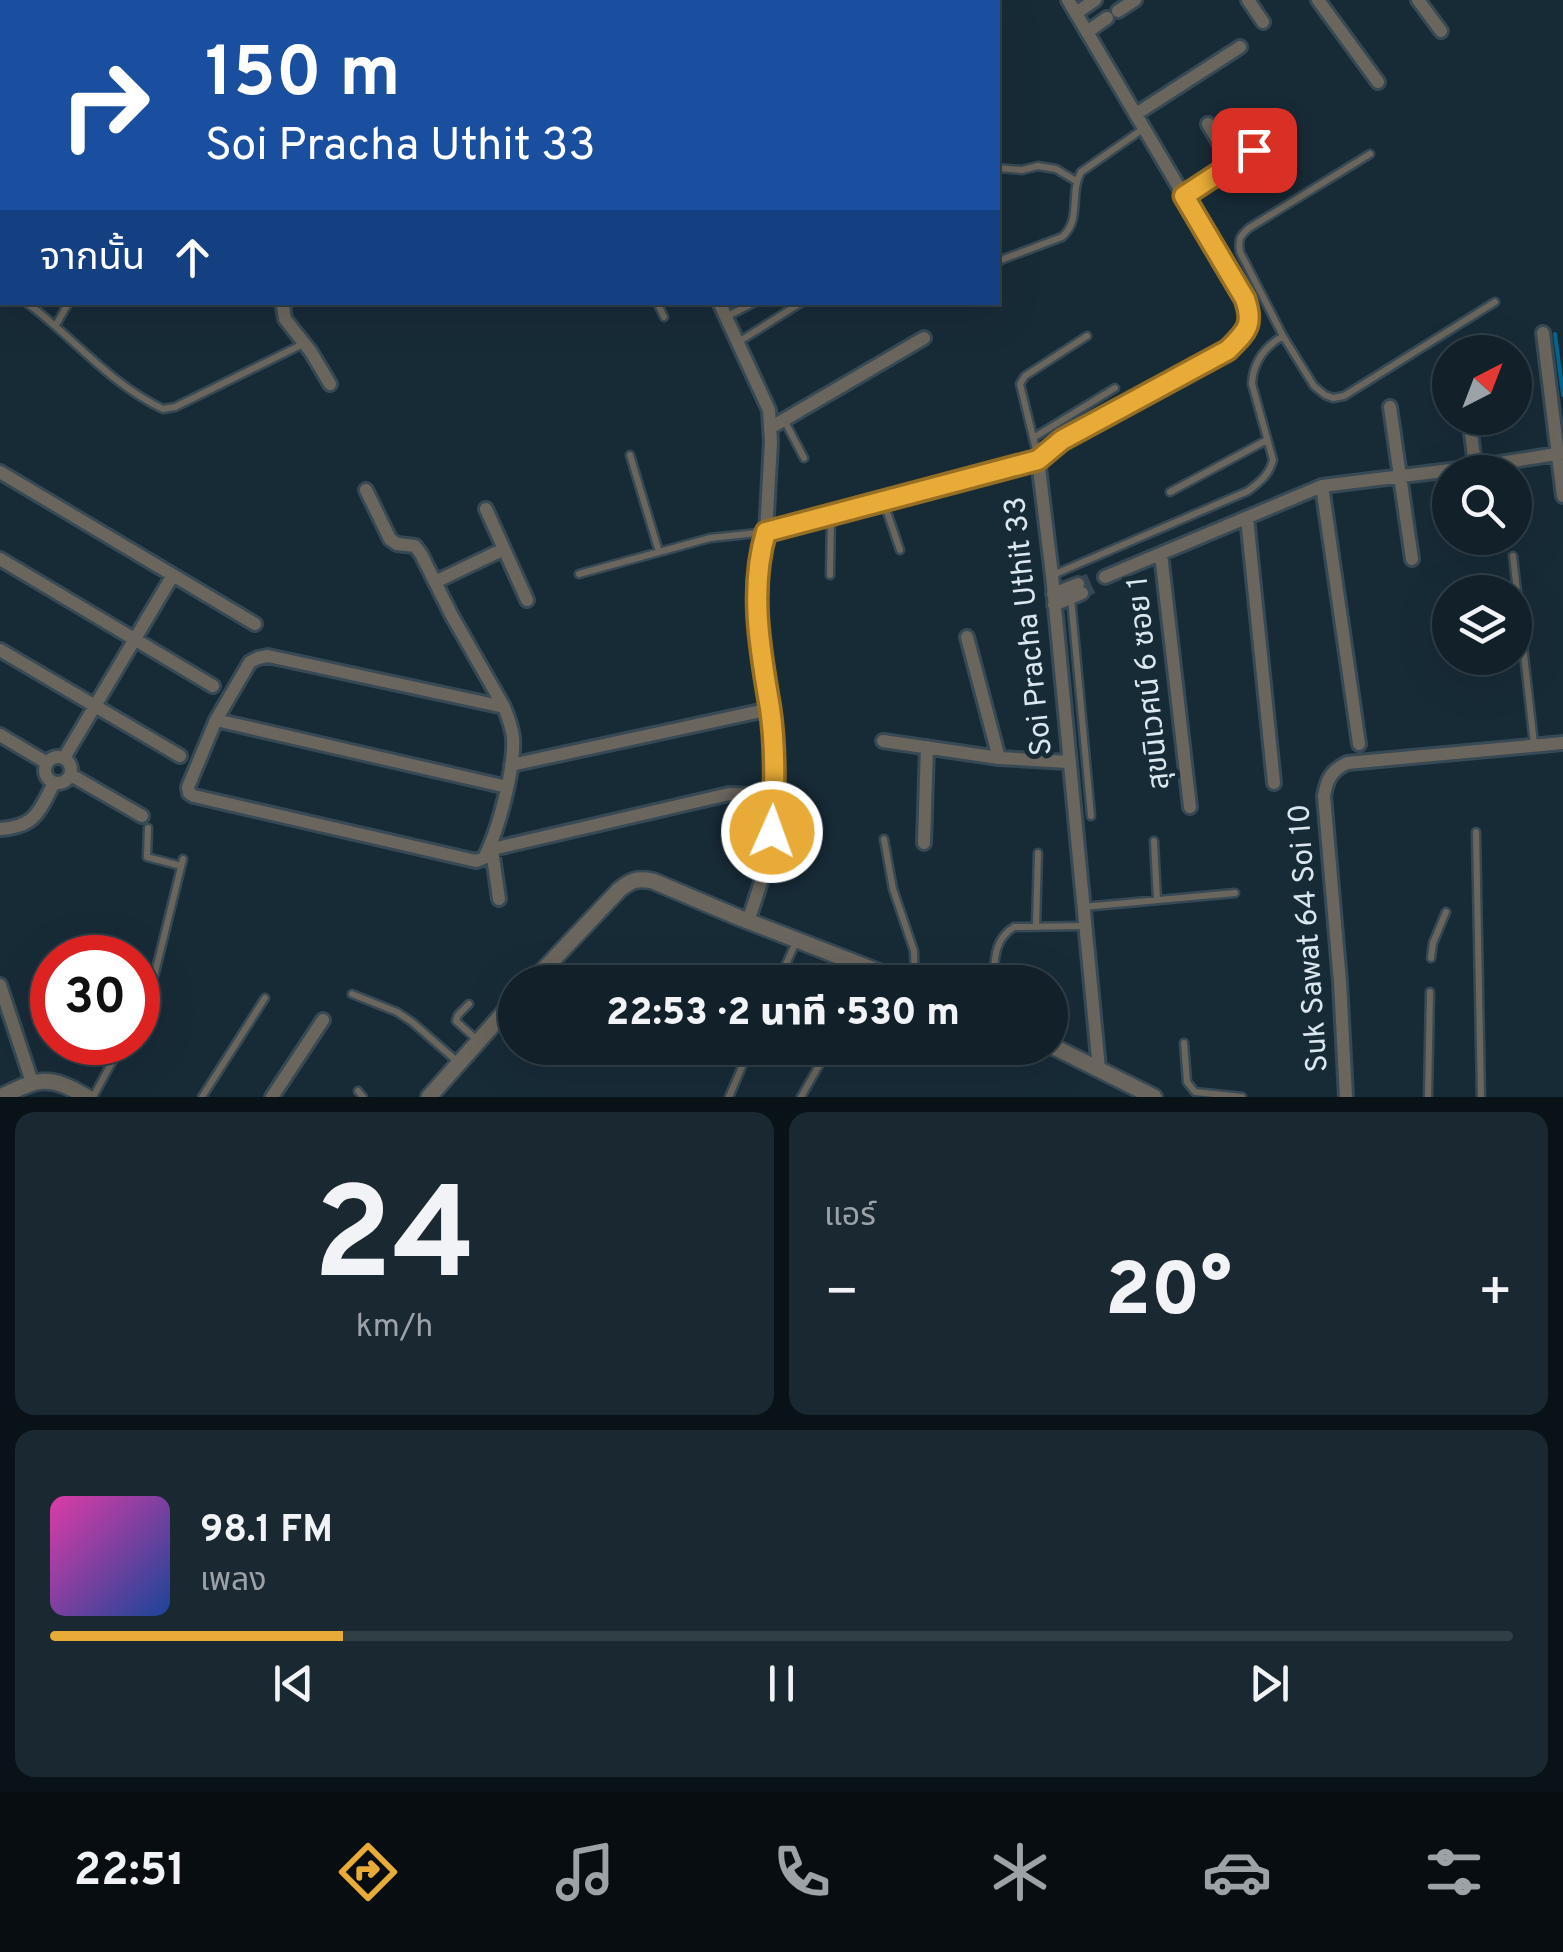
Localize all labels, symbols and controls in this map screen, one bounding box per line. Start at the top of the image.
text: 150 m [205,32,400,121]
icon: right [40,40,170,170]
pin [1212,108,1297,193]
text: Soi Pracha Uthit 33 [205,119,596,176]
icon: arrive [1227,123,1282,178]
icon: ahead [165,230,220,285]
text: จากนั้น [40,235,145,284]
north arrow [1432,335,1532,435]
map controls [1432,335,1532,675]
button: search [1432,455,1532,555]
street label: Soi Pracha Uthit 33 [998,495,1062,757]
street label: สุขนิเวศน์ 6 ซอย 1 [1120,574,1180,792]
button: layers [1432,575,1532,675]
position arrow [720,780,824,884]
street label: Suk Sawat 64 Soi 10 [1282,803,1338,1073]
speed limit sign: 30 [30,935,160,1065]
text: 22:53 · 2 นาที · 530 m [606,990,960,1039]
text: 24 [313,1160,476,1325]
text: แอร์ [824,1197,876,1237]
text: 20° [1105,1247,1232,1342]
text: − [824,1260,859,1330]
text: + [1478,1260,1513,1330]
text: km/h [356,1308,433,1348]
text: 98.1 FM [200,1507,333,1556]
text: เพลง [200,1562,267,1602]
icon: previous [266,1656,321,1711]
icon: pause [754,1656,809,1711]
icon: next [1242,1656,1297,1711]
icon: directions [333,1837,403,1907]
icon: music [550,1837,620,1907]
icon: phone [767,1837,837,1907]
icon: climate [985,1837,1055,1907]
icon: car [1202,1837,1272,1907]
icon: filters [1419,1837,1489,1907]
text: 22:51 [74,1844,185,1901]

